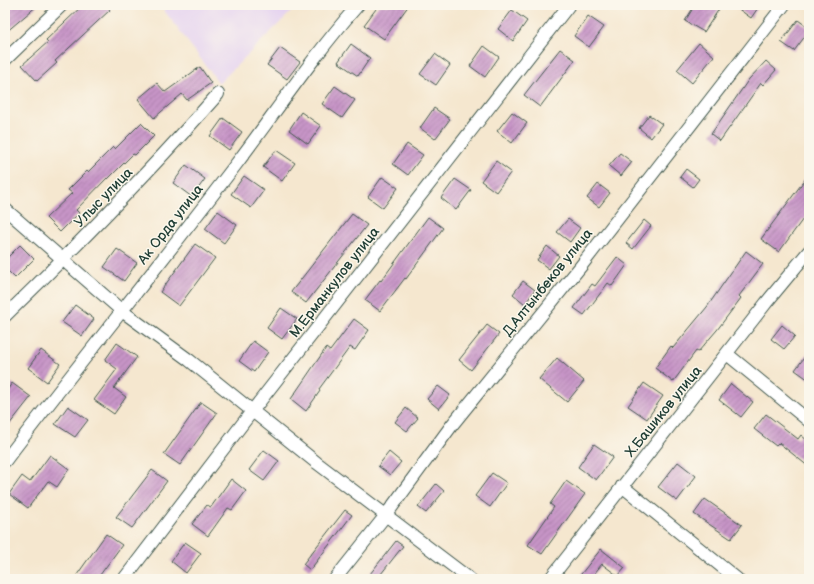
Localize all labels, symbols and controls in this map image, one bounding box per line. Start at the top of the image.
street label: Улыс улица [71,163,137,231]
street label: Ак Орда улица [133,180,207,268]
street label: М.Ерманкулов улица [286,223,383,341]
street label: Д.Алтынбеков улица [499,225,596,340]
street label: Х.Башиков улица [621,362,706,460]

